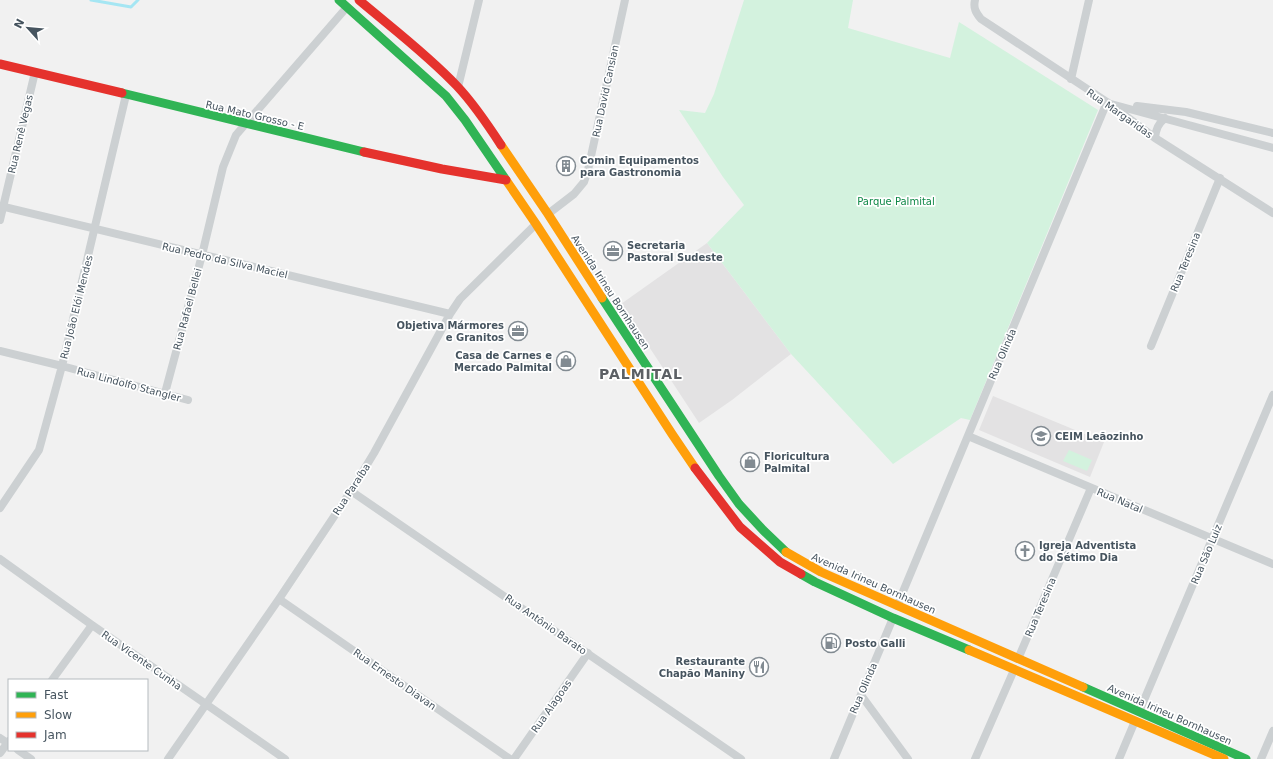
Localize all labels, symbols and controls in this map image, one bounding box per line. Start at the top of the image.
north arrow [8,8,48,48]
text: N [12,17,27,31]
street label: Rua David Cansian [590,44,621,138]
street label: Rua Margaridas [1085,87,1155,140]
street label: Rua Renê Vegas [6,94,35,175]
street label: Rua Mato Grosso - E [205,99,305,132]
building icon: Comin Equipamentos para Gastronomia [555,155,577,177]
place label: Comin Equipamentos para Gastronomia [580,155,699,178]
park label: Parque Palmital [857,196,935,207]
street label: Rua Teresina [1169,231,1202,294]
street label: Avenida Irineu Bornhausen [569,233,652,352]
office icon: Secretaria Pastoral Sudeste [602,240,624,262]
place label: Secretaria Pastoral Sudeste [627,240,723,263]
street label: Rua Pedro da Silva Maciel [161,241,289,280]
street label: Rua João Elói Mendes [58,254,95,360]
street label: Rua Rafael Bellei [171,267,204,351]
place label: Objetiva Mármores e Granitos [397,320,504,343]
office icon: Objetiva Mármores e Granitos [507,320,529,342]
street label: Rua Olinda [987,327,1018,381]
place label: Casa de Carnes e Mercado Palmital [454,350,552,373]
shop icon: Casa de Carnes e Mercado Palmital [555,350,577,372]
street label: Rua Lindolfo Stangler [76,365,183,404]
district label: PALMITAL [599,366,683,382]
school or university icon: CEIM Leãozinho [1030,425,1052,447]
place label: CEIM Leãozinho [1055,431,1144,442]
shop icon: Floricultura Palmital [739,451,761,473]
place label: Floricultura Palmital [764,451,830,474]
street label: Rua Paraíba [331,461,372,517]
street label: Rua Natal [1095,486,1144,515]
street label: Rua São Luiz [1189,523,1224,586]
church icon: Igreja Adventista do Sétimo Dia [1014,540,1036,562]
place label: Igreja Adventista do Sétimo Dia [1039,540,1136,563]
street label: Avenida Irineu Bornhausen [810,551,938,616]
street label: Rua Teresina [1023,576,1058,638]
street label: Rua Antônio Barato [503,592,589,657]
street label: Rua Vicente Cunha [100,629,184,692]
fuel station icon: Posto Galli [820,632,842,654]
place label: Posto Galli [845,638,906,649]
street label: Rua Ernesto Diavan [351,647,438,712]
place label: Restaurante Chapão Maniny [659,656,745,679]
restaurant icon: Restaurante Chapão Maniny [748,656,770,678]
street label: Rua Olinda [848,661,879,715]
street label: Rua Alagoas [529,678,574,735]
legend [8,679,148,751]
street label: Avenida Irineu Bornhausen [1106,682,1234,747]
text: Fast [44,688,68,702]
text: Slow [44,708,72,722]
text: Jam [43,728,67,742]

